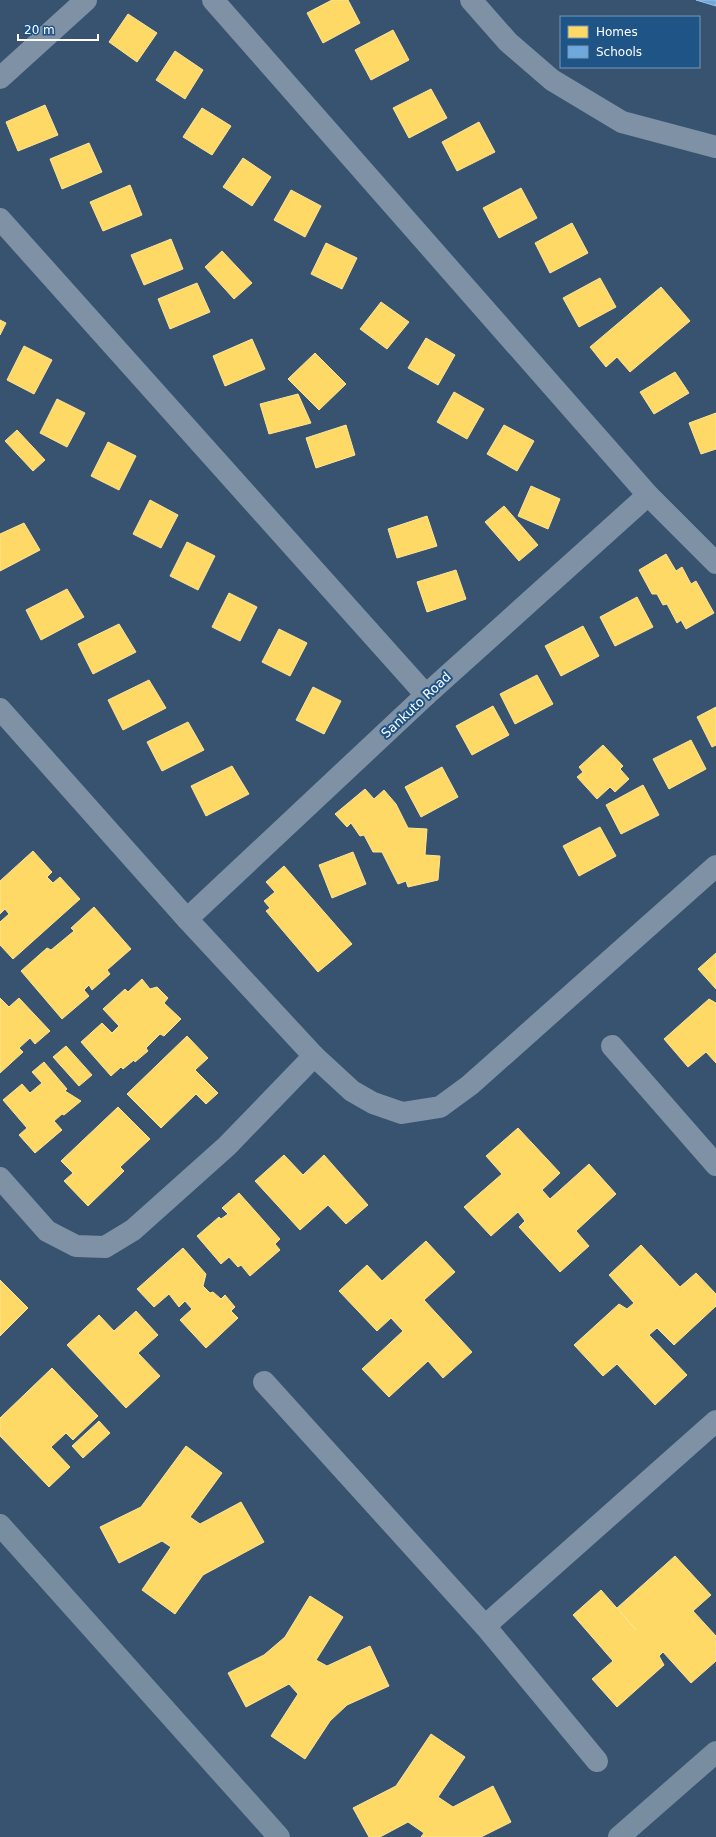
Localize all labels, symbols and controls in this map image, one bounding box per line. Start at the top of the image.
scale bar [18,16,98,42]
legend [560,16,700,68]
text: 20 m [24,23,55,37]
text: Homes [596,25,638,39]
text: Schools [596,45,642,59]
street label: Sankuto Road [378,669,454,741]

